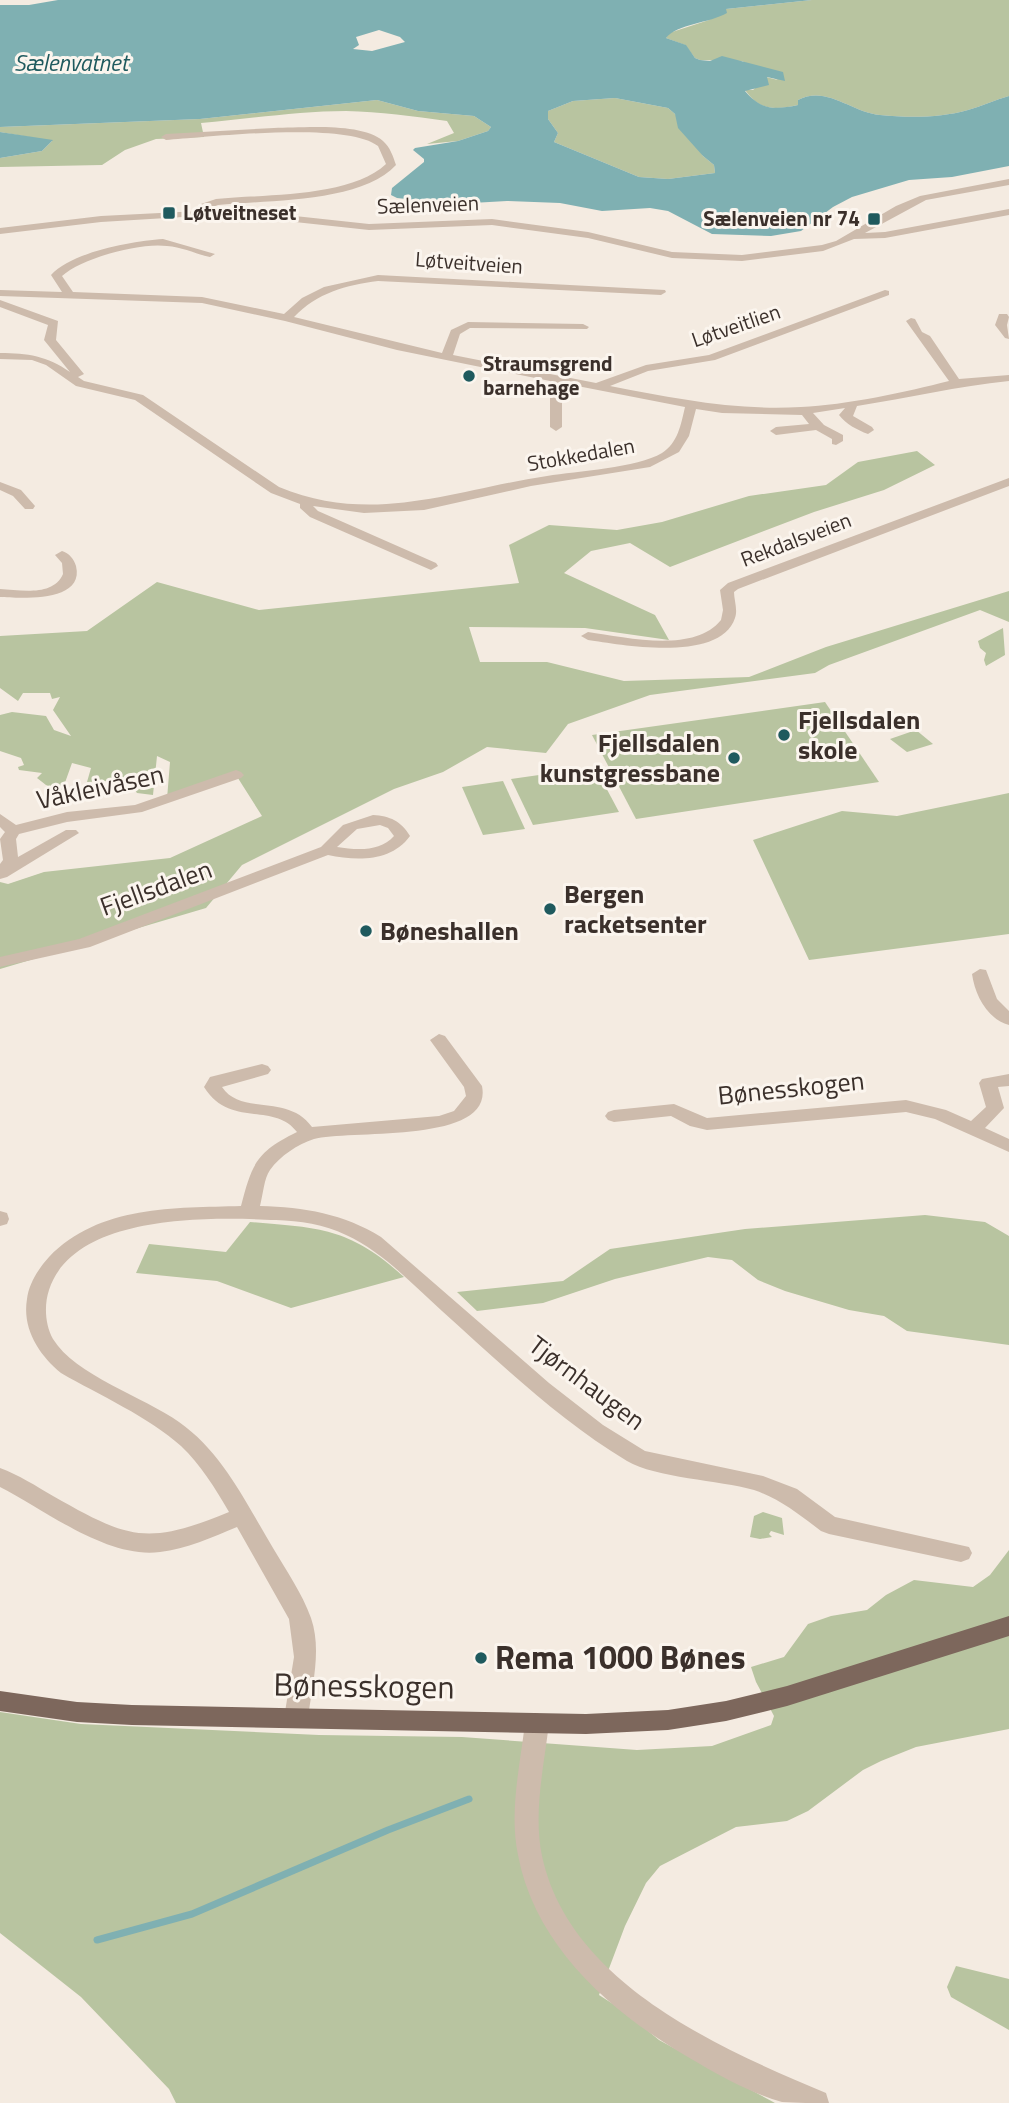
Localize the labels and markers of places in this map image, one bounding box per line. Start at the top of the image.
place label: Løtveitneset [183,196,297,228]
place label: Sælenveien nr 74 [703,202,860,234]
marker: Løtveitneset [161,205,177,221]
marker: Sælenveien nr 74 [866,211,882,227]
place label: Straumsgrend barnehage [483,347,613,403]
marker: Straumsgrend barnehage [461,368,477,384]
place label: Fjellsdalen skole [798,700,920,769]
place label: Fjellsdalen kunstgressbane [540,723,720,792]
marker: Fjellsdalen skole [776,727,792,743]
marker: Fjellsdalen kunstgressbane [726,750,742,766]
place label: Bergen racketsenter [564,874,707,943]
marker: Bergen racketsenter [542,901,558,917]
place label: Bøneshallen [380,911,519,950]
marker: Bøneshallen [358,923,374,939]
place label: Rema 1000 Bønes [495,1633,746,1681]
marker: Rema 1000 Bønes [473,1650,489,1666]

